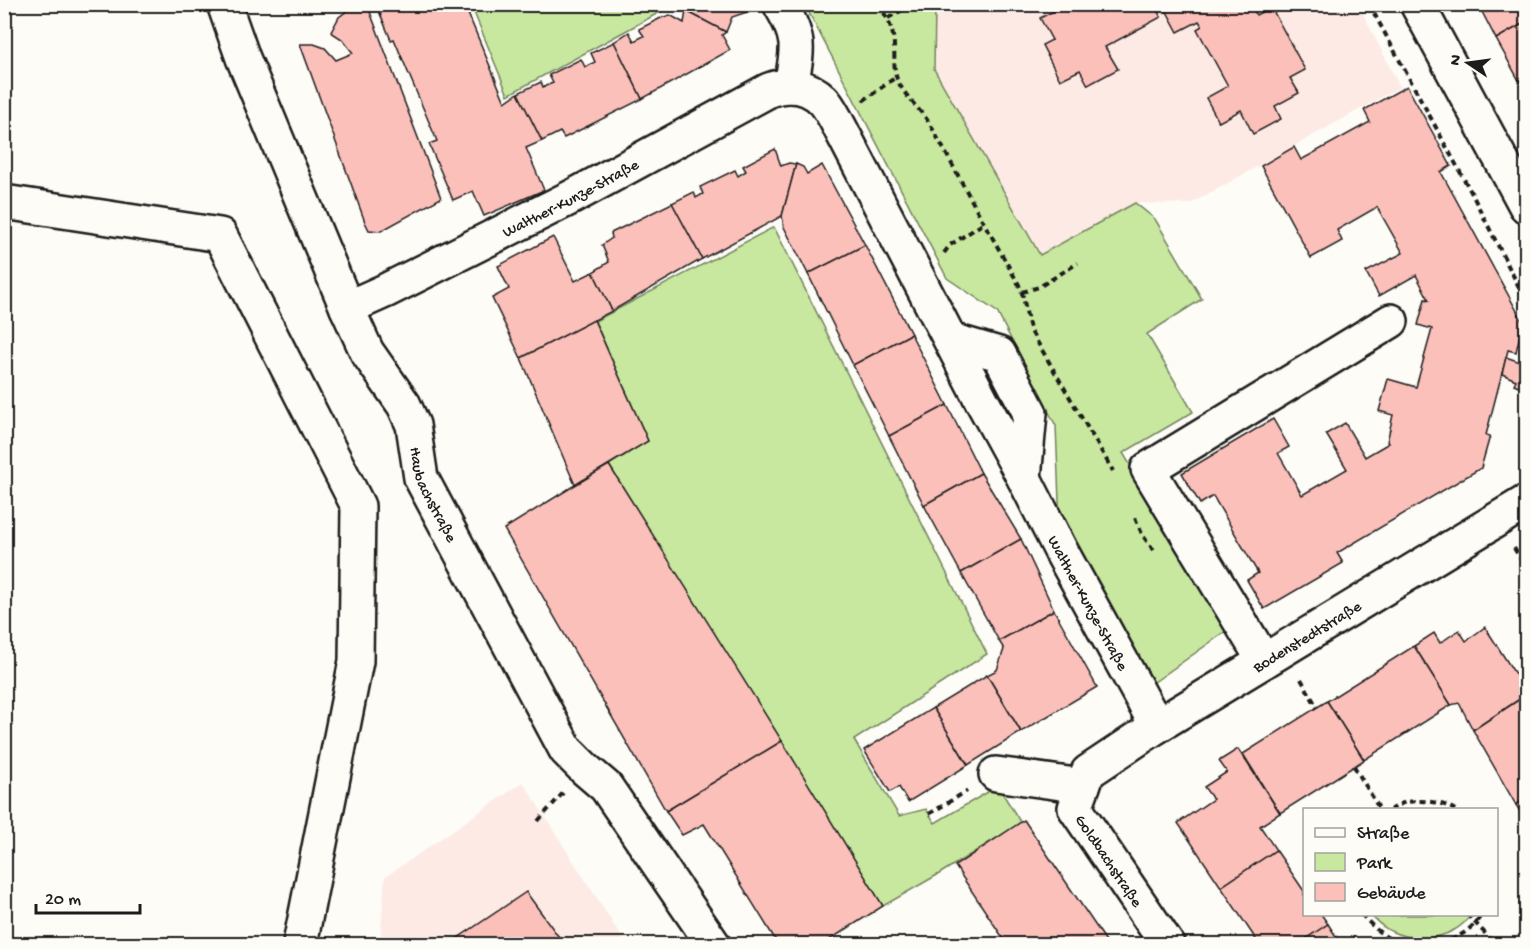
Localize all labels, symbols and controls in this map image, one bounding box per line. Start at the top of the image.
north arrow [1438,33,1498,93]
text: N [1446,53,1467,68]
street label: Walther-Kunze-Straße [500,156,643,243]
street label: Haubachstraße [403,446,460,547]
street label: Walther-Kunze-Straße [1042,533,1131,675]
street label: Bodenstedtstraße [1250,598,1366,679]
legend [1303,808,1498,916]
street label: Goldbachstraße [1069,812,1145,912]
text: Straße [1357,824,1410,845]
text: Park [1356,854,1393,875]
scale bar [36,877,140,915]
text: Gebäude [1357,884,1426,905]
text: 20 m [45,890,81,911]

